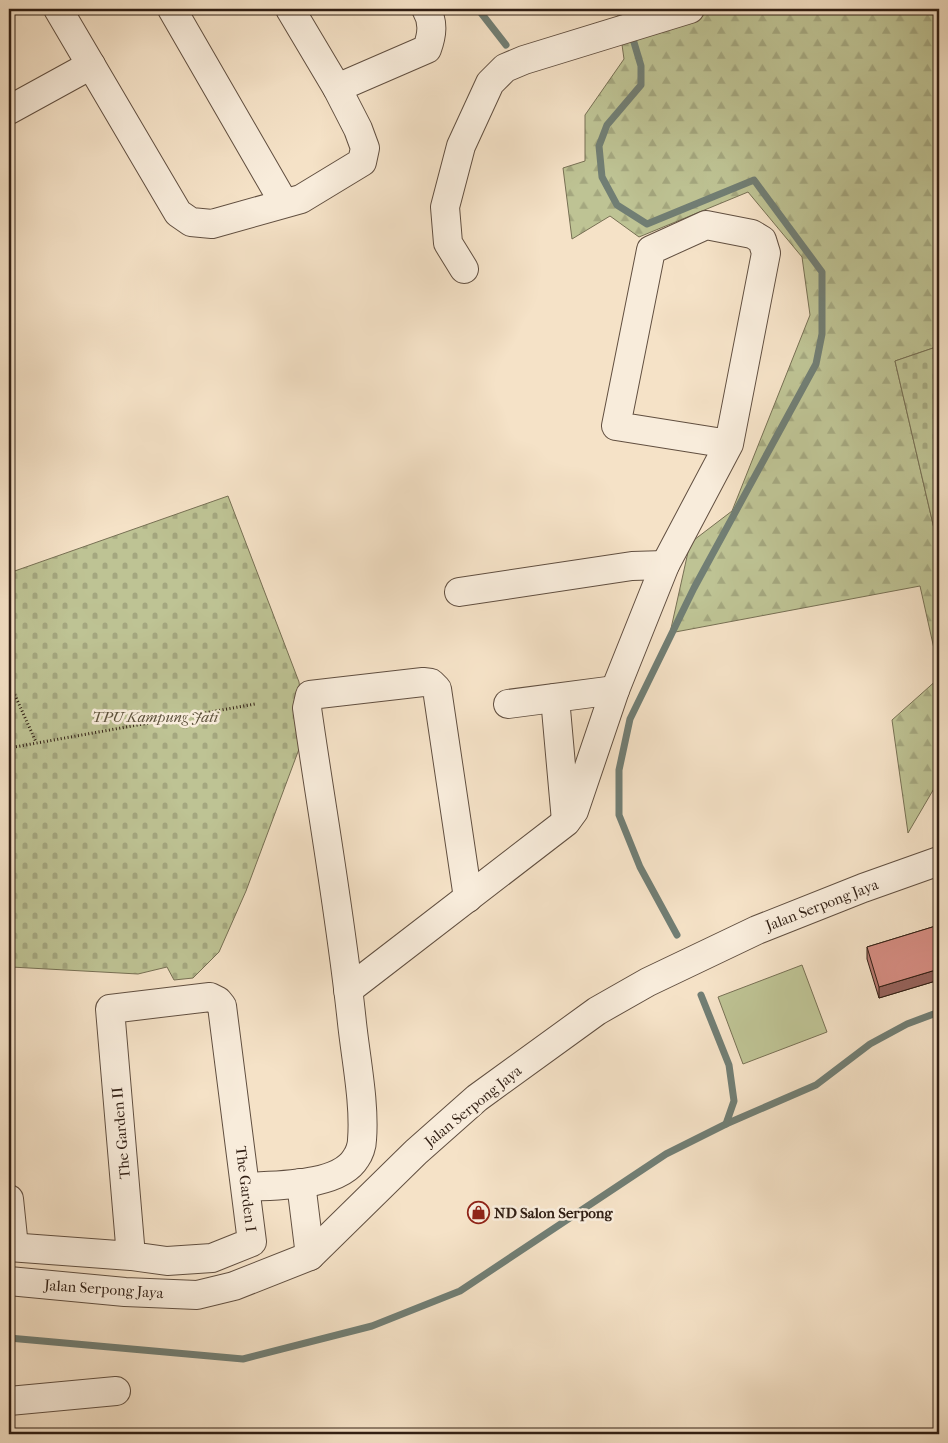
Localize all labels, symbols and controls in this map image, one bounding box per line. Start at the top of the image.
park label: TPU Kampung Jati [92,708,220,726]
street label: Jalan Serpong Jaya [762,875,882,935]
street label: Jalan Serpong Jaya [420,1061,526,1151]
street label: The Garden II [108,1086,134,1180]
street label: The Garden I [232,1145,260,1233]
shop icon: ND Salon Serpong [466,1201,490,1225]
place label: ND Salon Serpong [494,1204,614,1222]
street label: Jalan Serpong Jaya [43,1276,165,1302]

